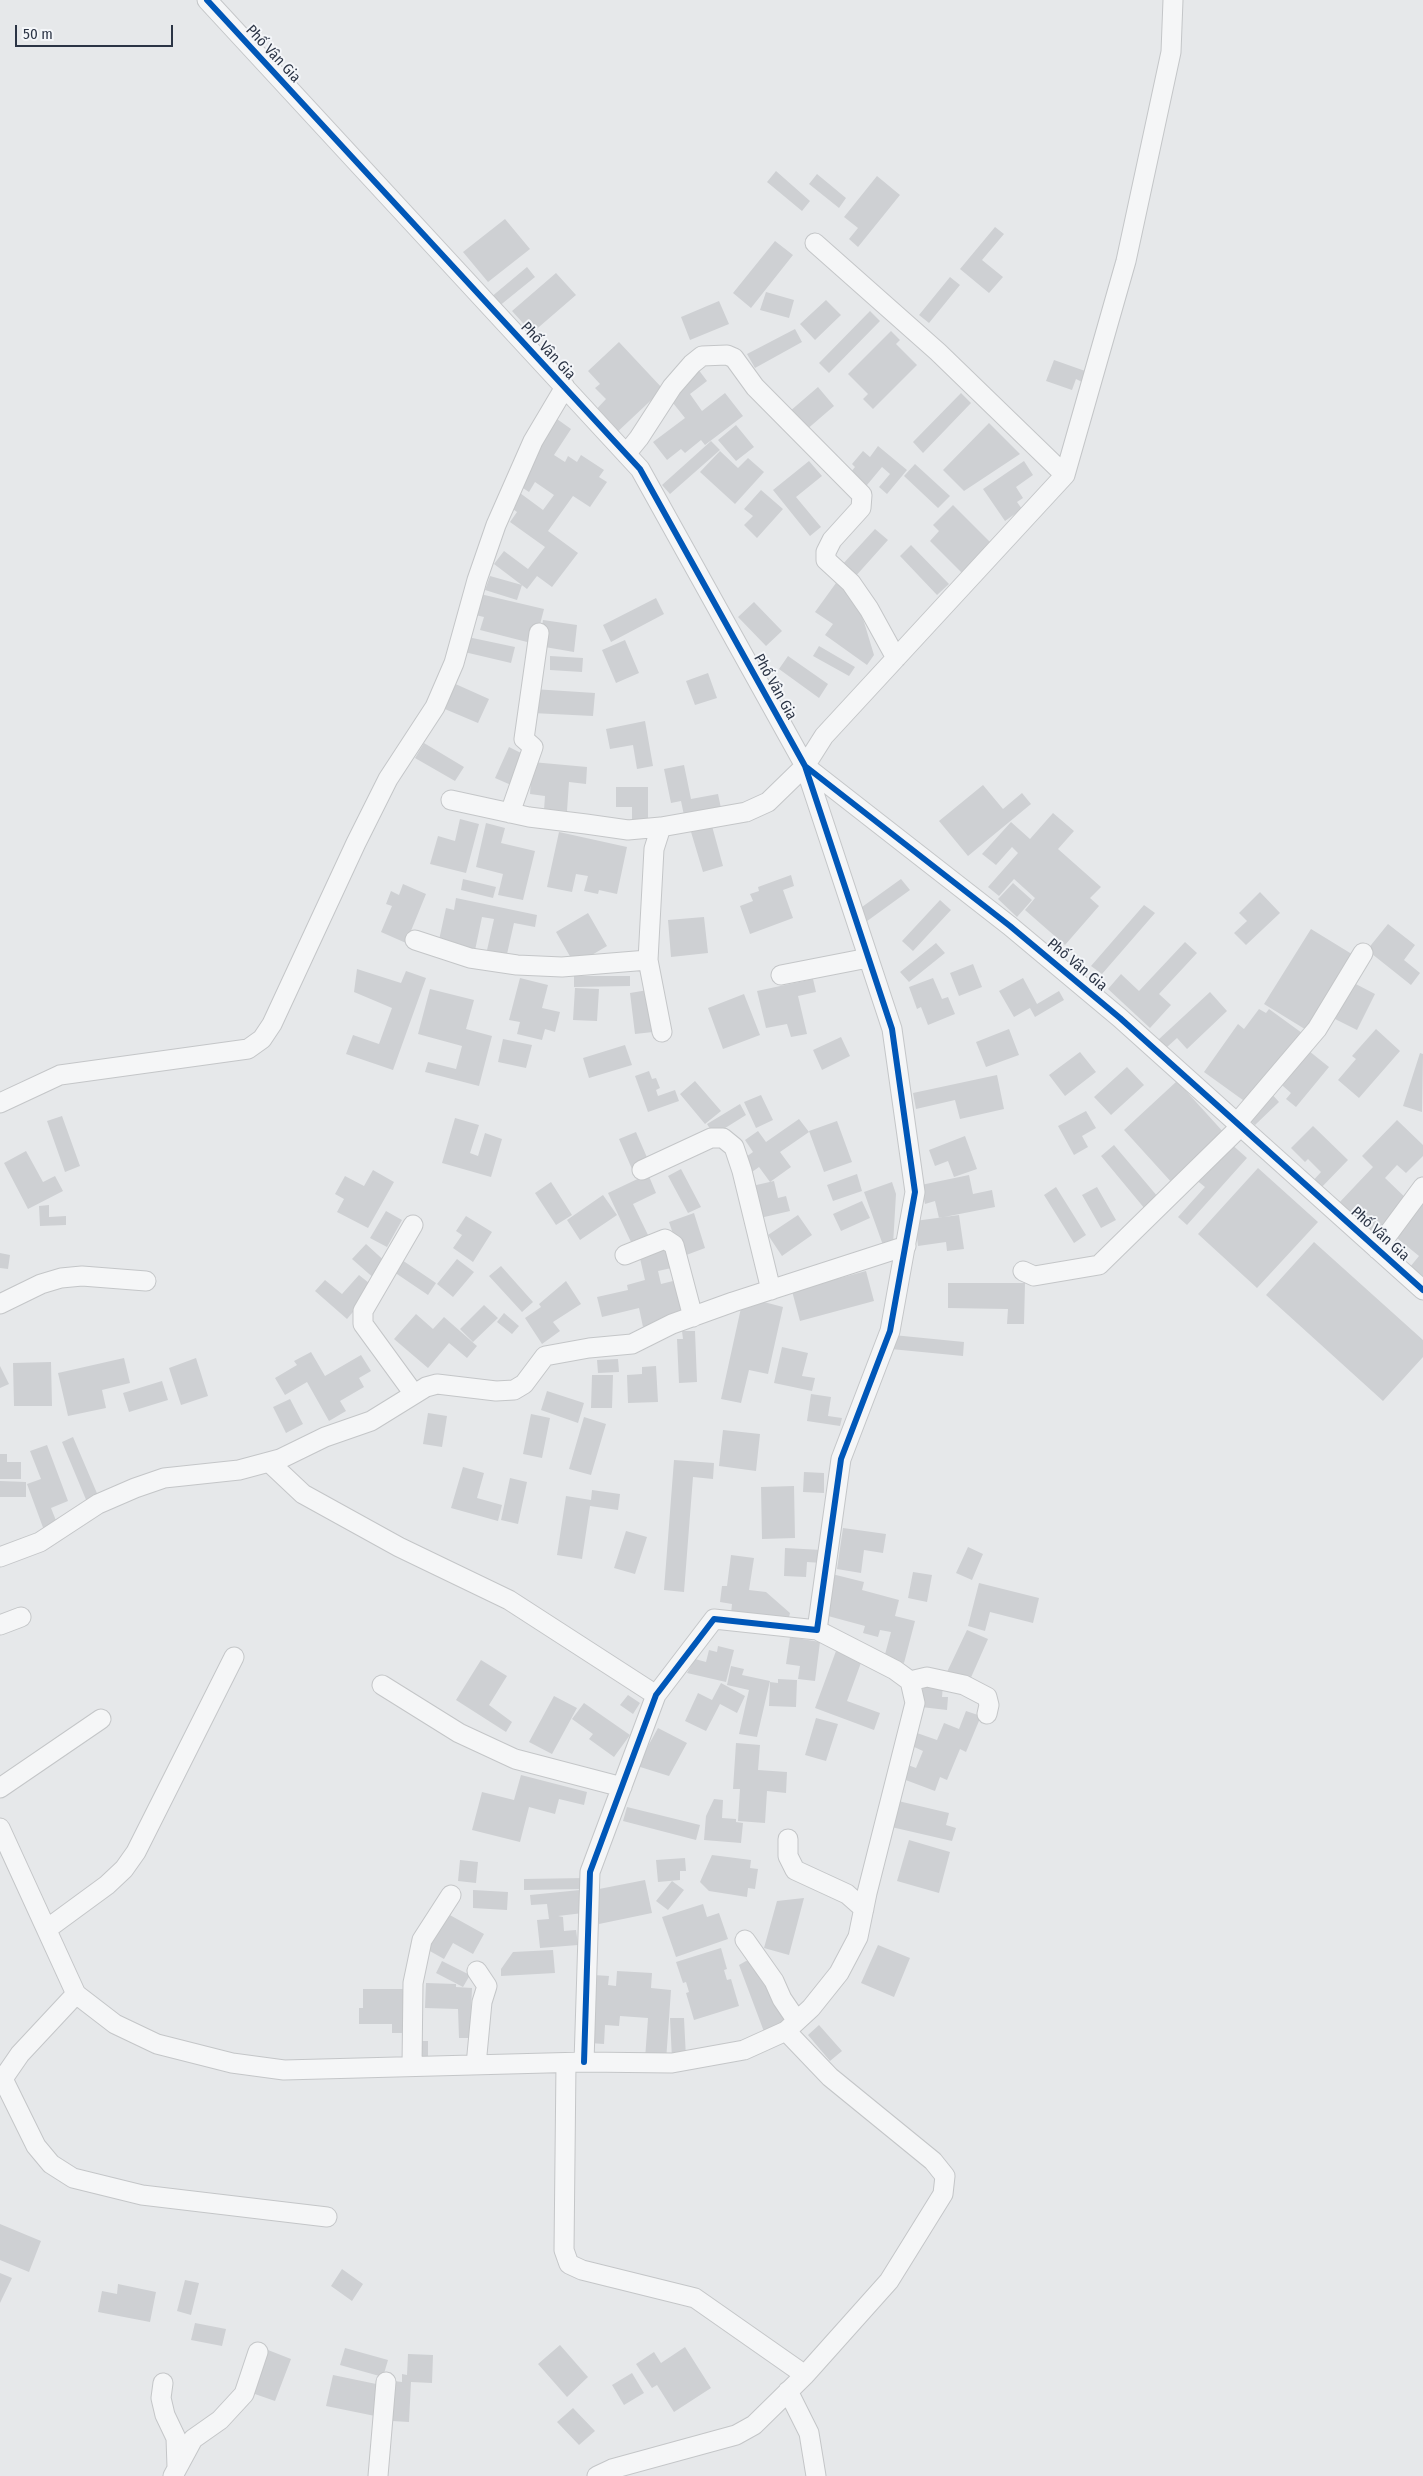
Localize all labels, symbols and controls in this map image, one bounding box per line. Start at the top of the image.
scale bar [18,15,175,47]
street label: Phố Vân Gia [242,21,304,87]
text: 50 m [23,25,53,43]
street label: Phố Vân Gia [517,318,579,384]
street label: Phố Vân Gia [750,651,800,723]
street label: Phố Vân Gia [1043,935,1111,995]
street label: Phố Vân Gia [1347,1203,1413,1265]

